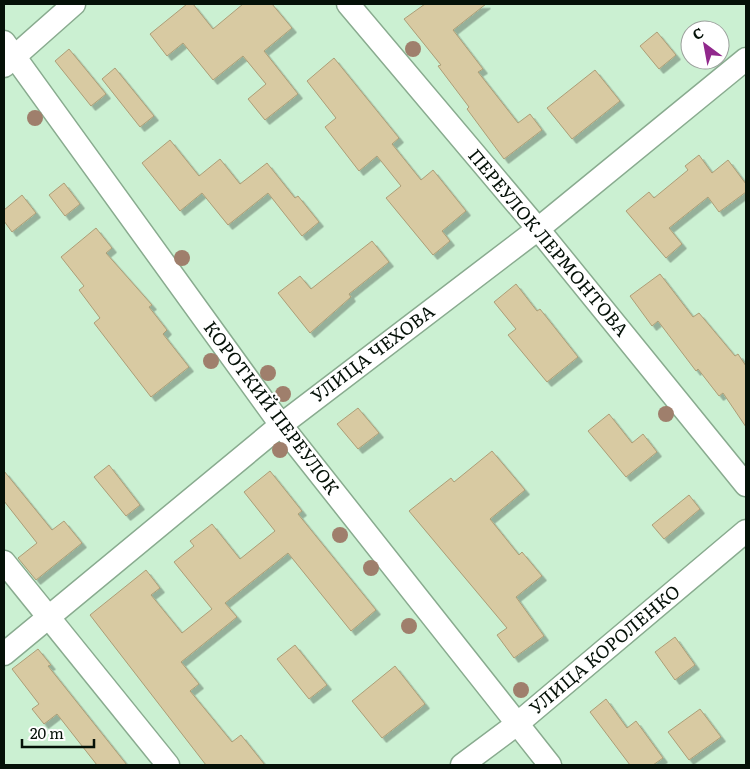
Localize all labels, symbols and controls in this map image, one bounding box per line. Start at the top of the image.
north arrow [680,20,730,70]
text: С [688,22,707,44]
street label: ПЕРЕУЛОК ЛЕРМОНТОВА [462,142,636,342]
street label: УЛИЦА ЧЕХОВА [305,297,440,408]
street label: КОРОТКИЙ ПЕРЕУЛОК [198,315,346,500]
street label: УЛИЦА КОРОЛЕНКО [523,578,685,720]
scale bar [22,716,95,748]
text: 20 m [30,721,64,744]

